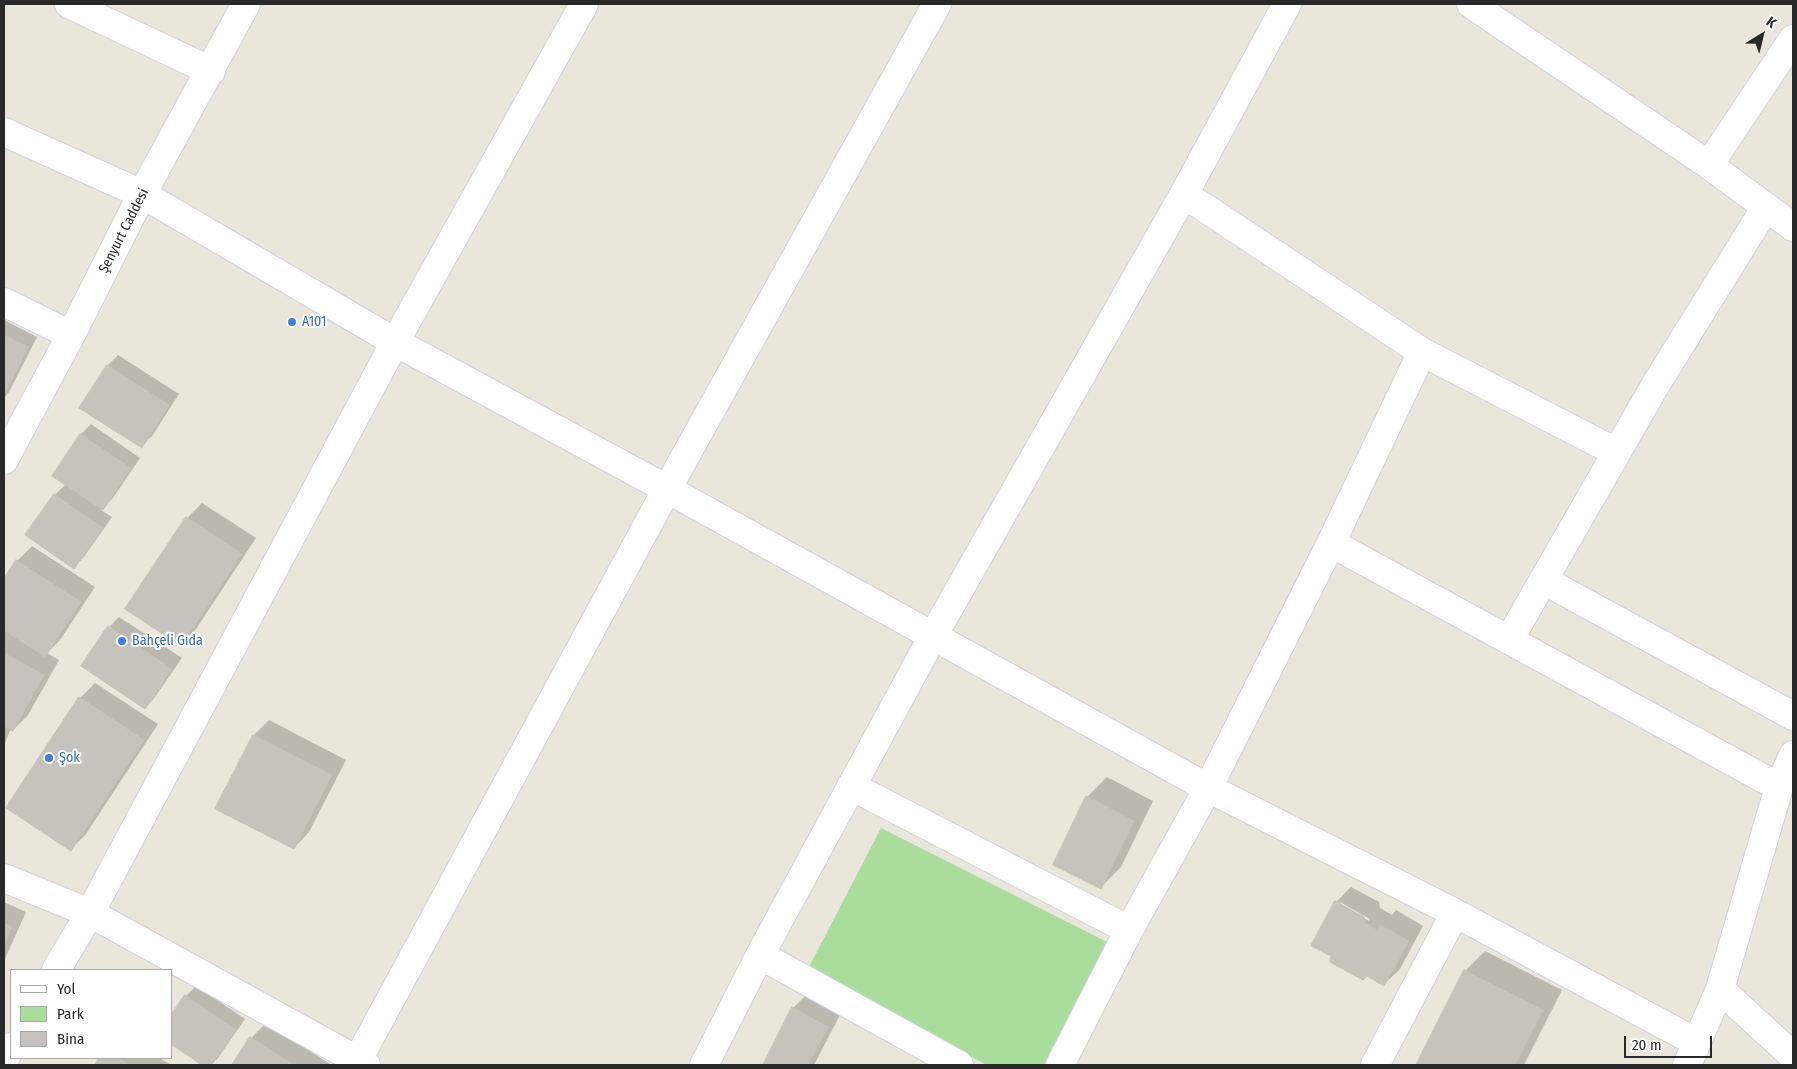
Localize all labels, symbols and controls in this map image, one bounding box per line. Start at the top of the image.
north arrow [1737,10,1787,60]
text: K [1763,13,1779,32]
street label: Şenyurt Caddesi [95,186,153,276]
place label: A101 [302,314,327,330]
marker: A101 [286,316,298,328]
place label: Bahçeli Gıda [132,633,203,649]
marker: Bahçeli Gıda [116,635,128,647]
place label: Şok [59,750,80,766]
marker: Şok [43,752,55,764]
legend [10,969,172,1059]
text: Yol [57,980,75,998]
text: Park [57,1005,84,1023]
scale bar [1627,1026,1714,1058]
text: Bina [57,1030,84,1048]
text: 20 m [1632,1036,1662,1054]

